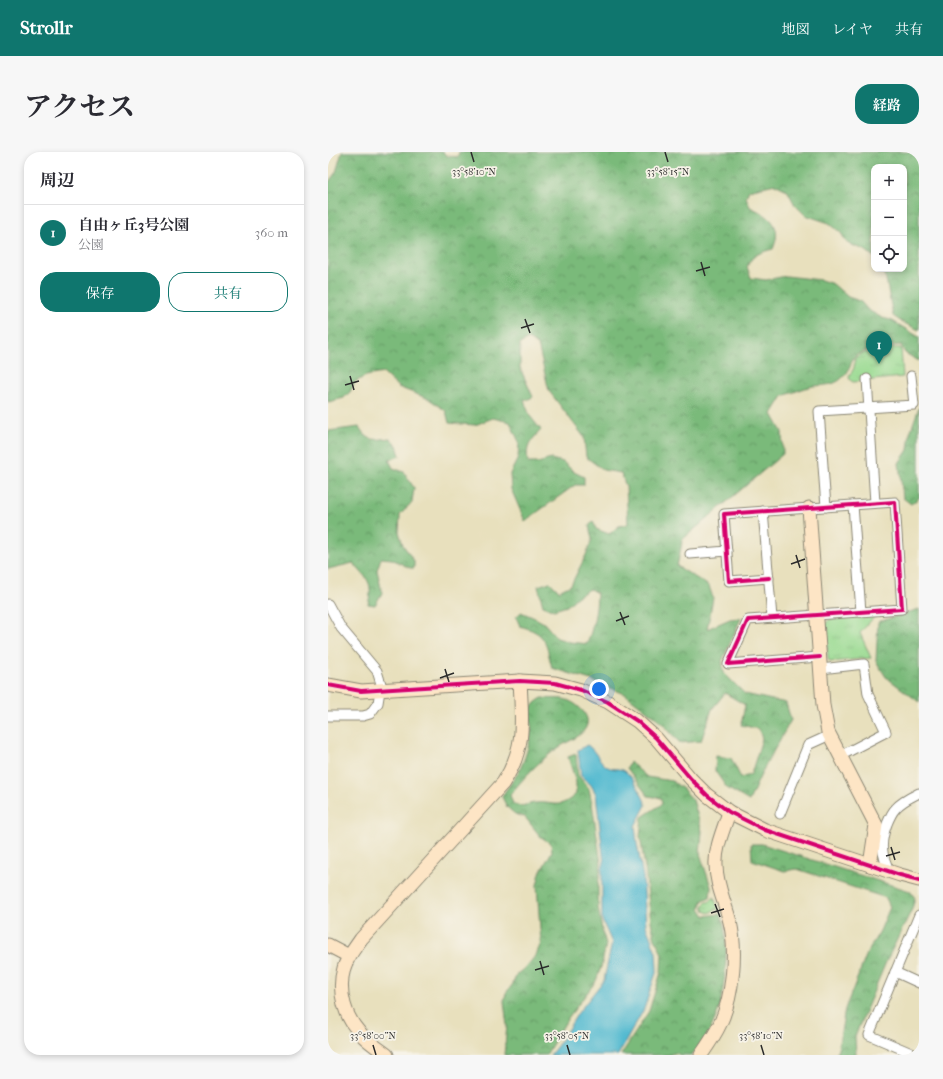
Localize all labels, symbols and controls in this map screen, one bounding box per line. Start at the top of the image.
text: Strollr [20,17,73,39]
text: 地図 [782,21,810,38]
text: レイヤ [832,21,873,38]
text: 共有 [895,21,923,38]
button: 経路 [855,84,919,124]
text: アクセス [24,90,135,123]
map controls [871,164,907,272]
button: + [871,164,907,200]
text: 33°58'10"N [452,166,496,178]
text: 33°58'15"N [647,166,690,178]
text: 周辺 [40,170,74,190]
button: − [871,200,907,236]
text: 自由ヶ丘3号公園 [78,216,189,234]
text: 1 [51,225,55,240]
text: 360 m [255,225,288,240]
button: locate [871,236,907,272]
text: 公園 [78,237,104,252]
button: 保存 [40,272,160,312]
button: 共有 [168,272,288,312]
pin: 1 [866,331,892,364]
your location [589,679,609,699]
text: 33°58'00"N [350,1030,396,1042]
text: 33°58'05"N [545,1030,590,1042]
text: 33°58'10"N [739,1030,783,1042]

